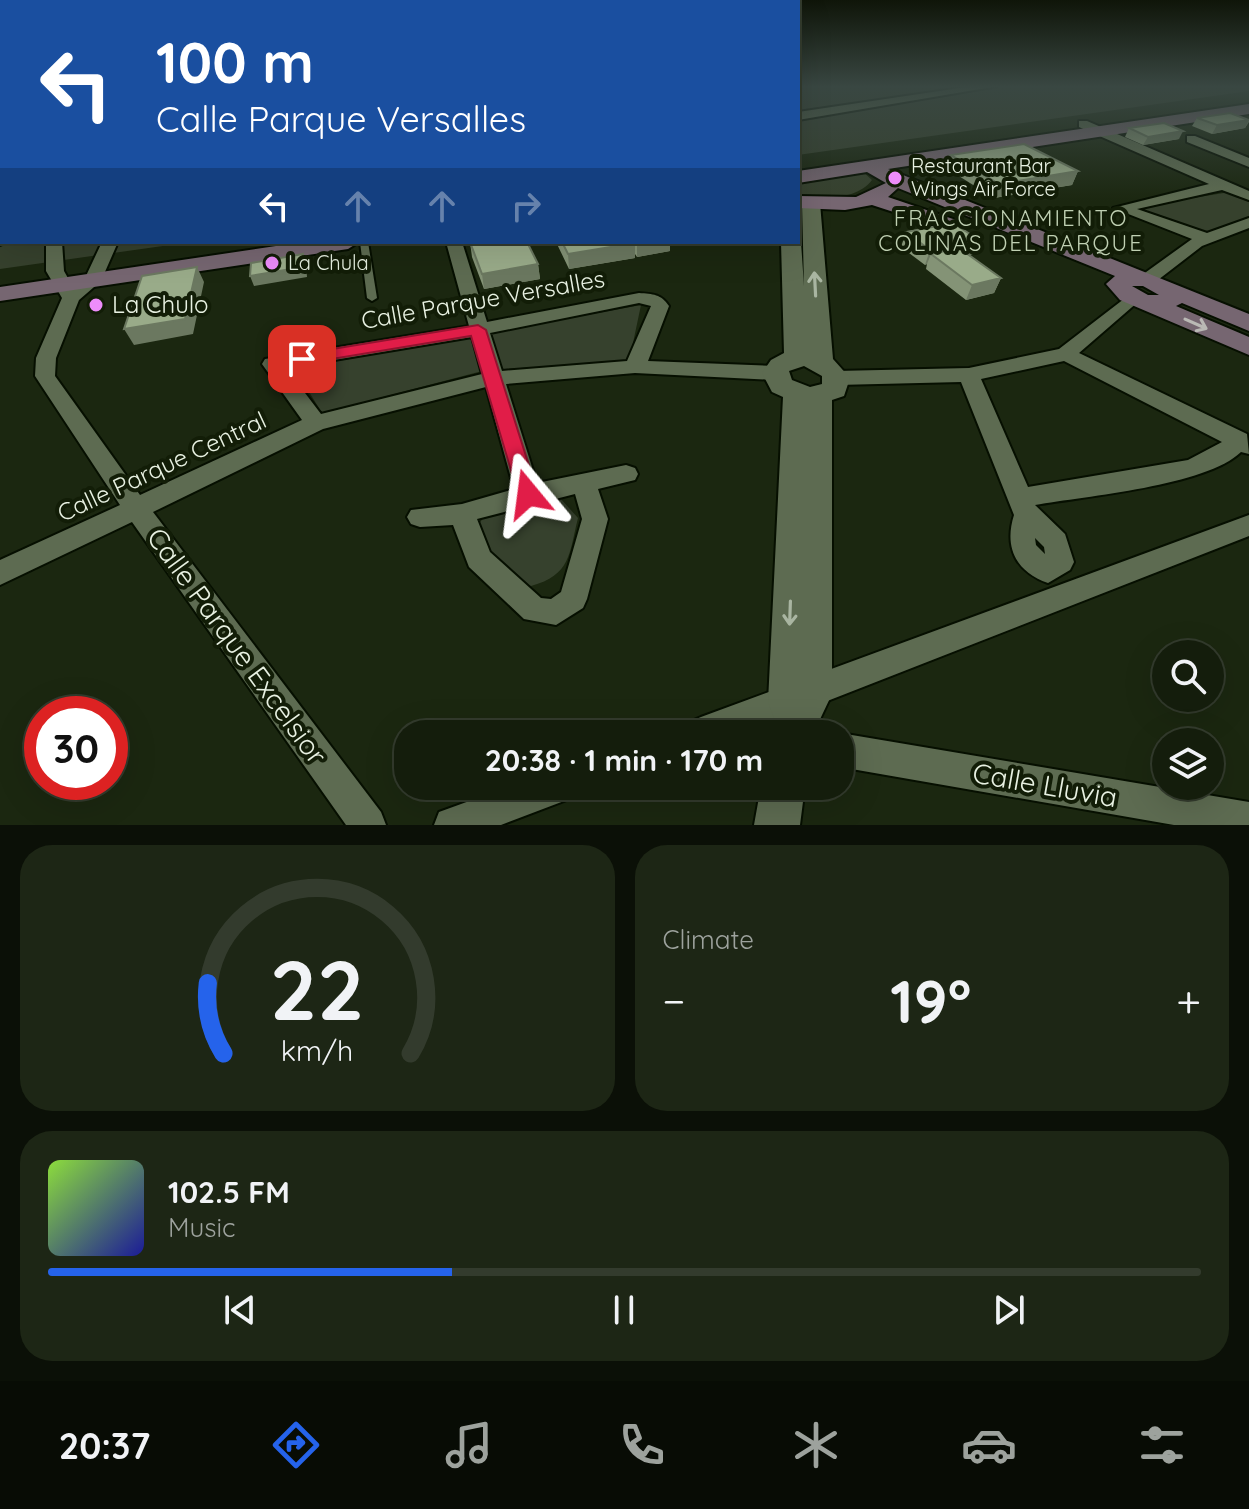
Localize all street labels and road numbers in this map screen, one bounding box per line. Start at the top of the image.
street label: Calle Parque Versalles [359,263,607,335]
street label: Calle Parque Central [52,405,271,528]
street label: Calle Parque Excelsior [140,521,335,771]
street label: Calle Lluvia [970,755,1120,814]

